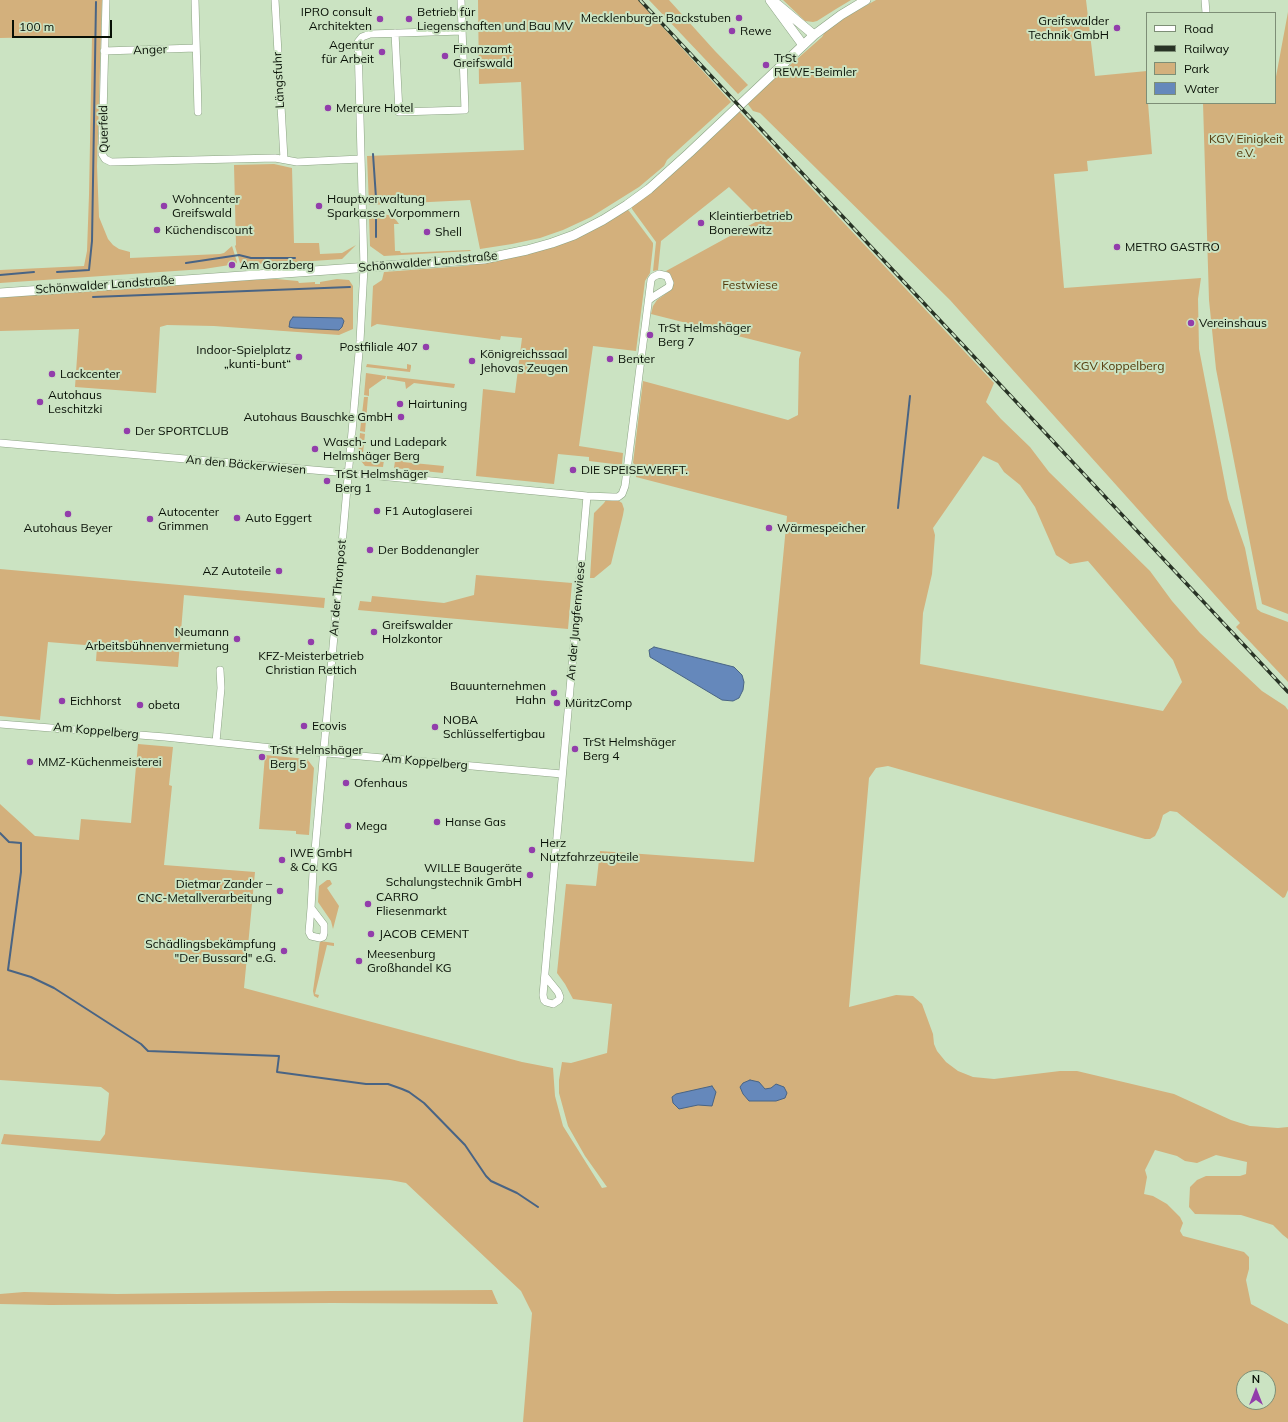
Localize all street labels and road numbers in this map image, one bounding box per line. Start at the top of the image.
street label: Anger [133,42,167,58]
street label: Längsfuhr [270,51,288,109]
street label: Querfeld [96,105,112,153]
street label: Schönwalder Landstraße [358,249,498,275]
street label: Schönwalder Landstraße [35,273,175,297]
street label: An den Bäckerwiesen [185,453,307,477]
street label: An der Thronpost [327,539,349,637]
street label: An der Jungfernwiese [564,561,588,681]
street label: Am Koppelberg [53,720,139,742]
street label: Am Koppelberg [382,751,468,773]

